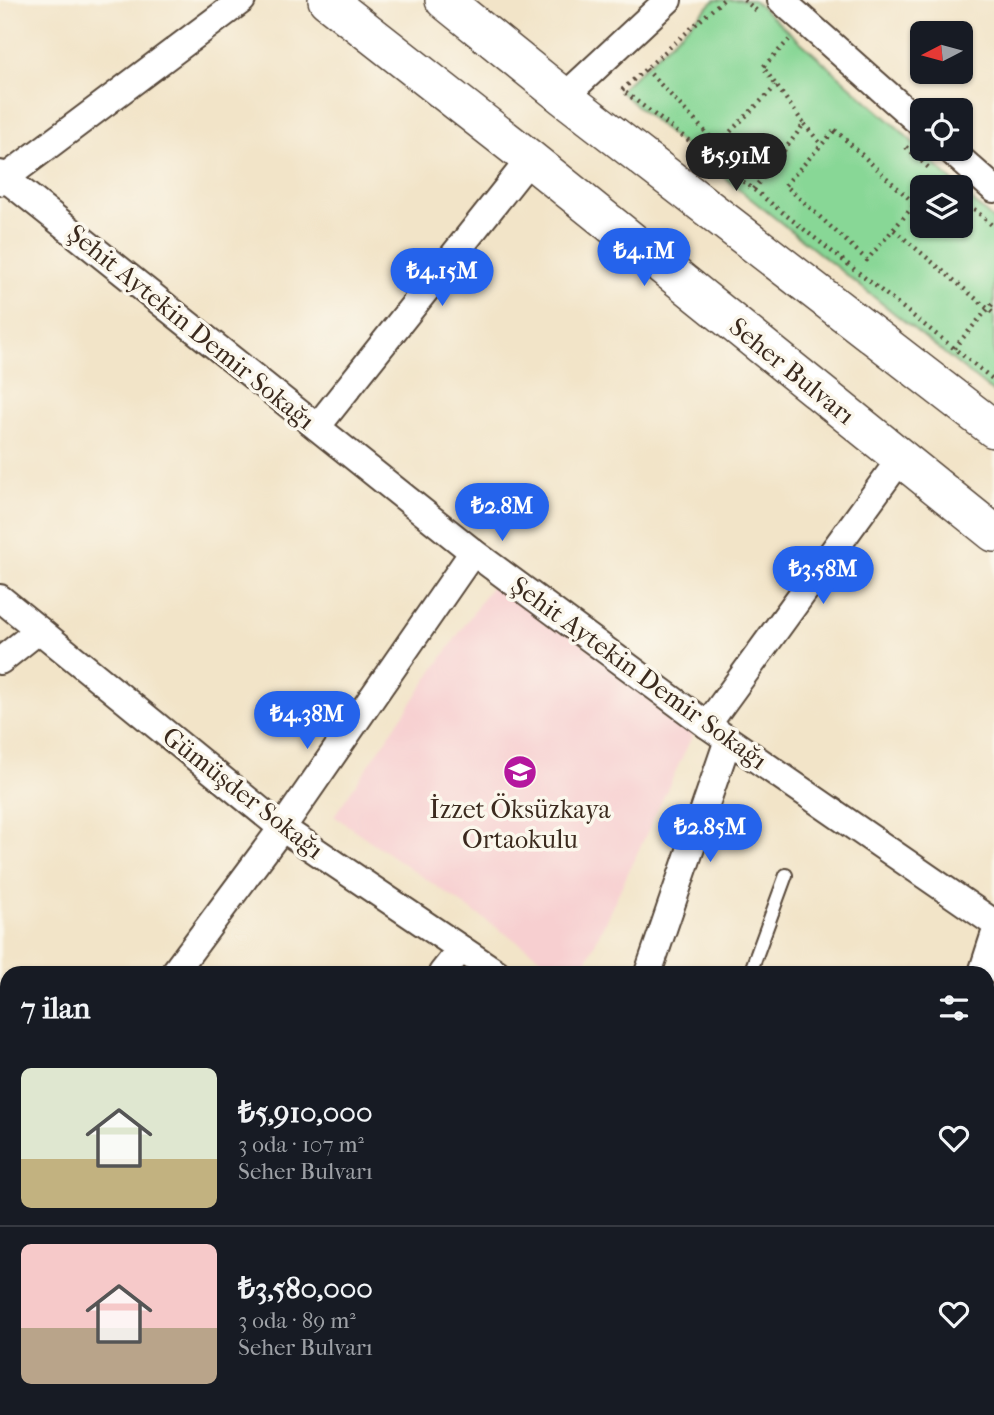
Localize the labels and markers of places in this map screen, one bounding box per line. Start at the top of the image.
pin: ₺5.91M [679,134,793,193]
pin: ₺4.1M [595,229,693,288]
pin: ₺4.15M [385,248,499,308]
pin: ₺2.8M [453,484,551,543]
pin: ₺3.58M [766,546,880,606]
pin: ₺4.38M [250,692,364,751]
school or university icon: İzzet Öksüzkaya Ortaokulu [501,753,539,791]
place label: İzzet Öksüzkaya Ortaokulu [430,793,611,855]
pin: ₺2.85M [653,804,767,864]

